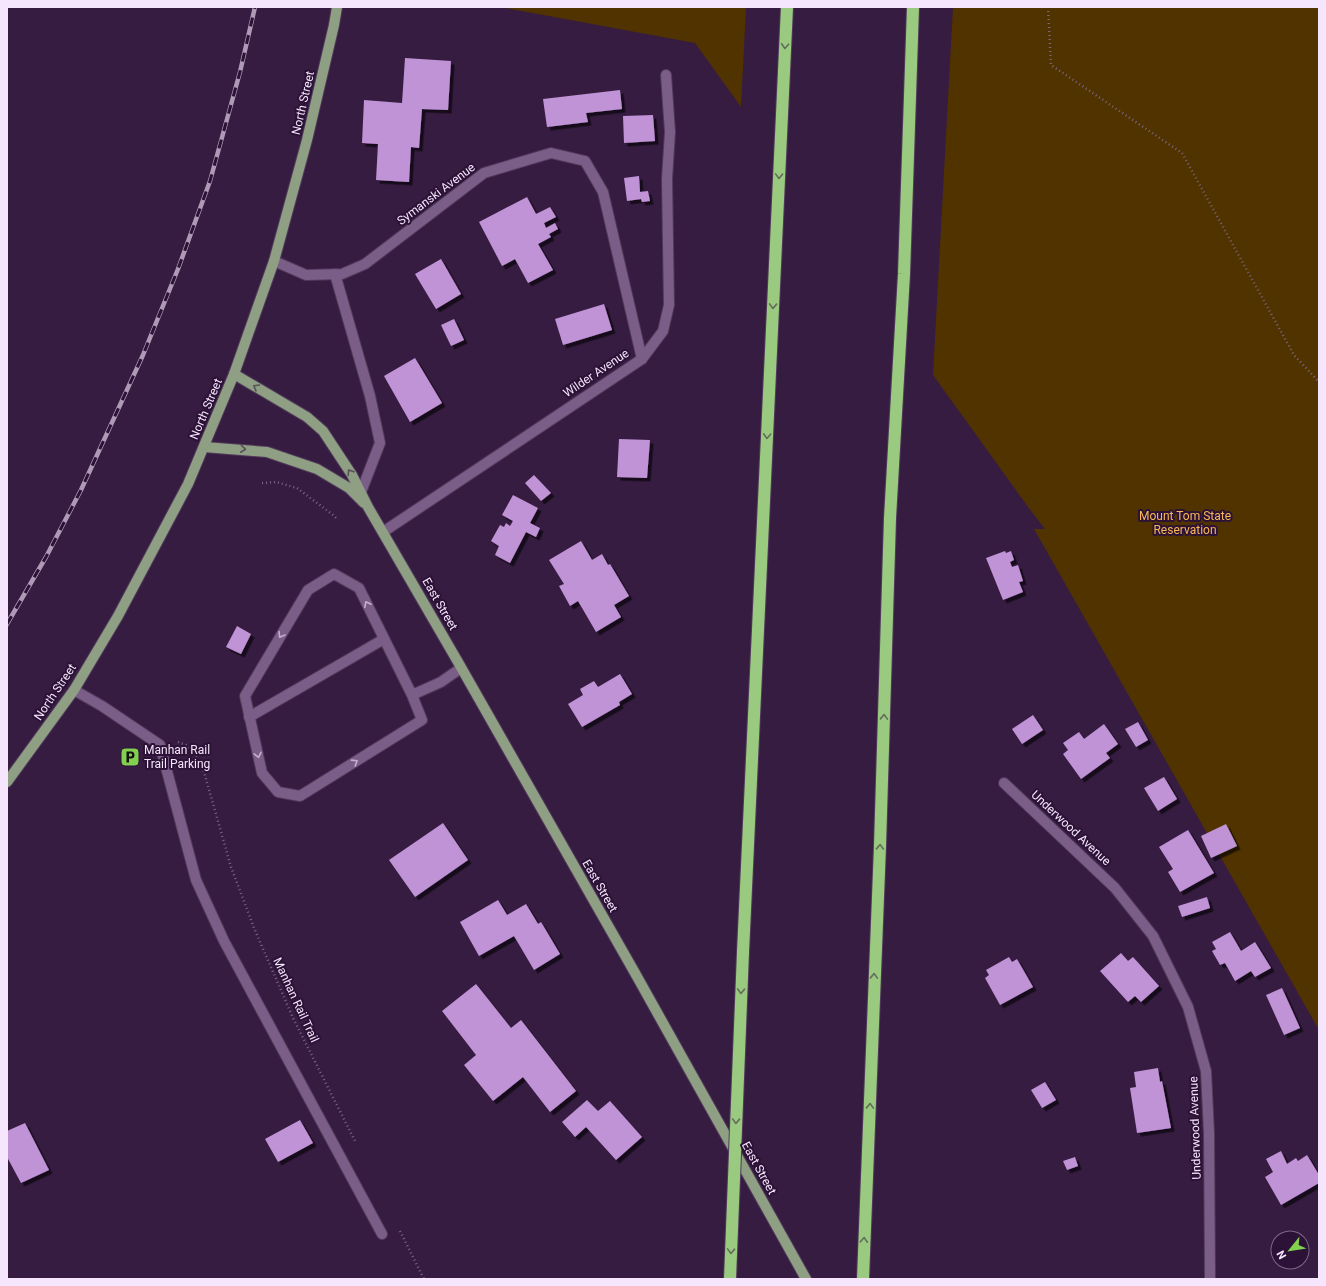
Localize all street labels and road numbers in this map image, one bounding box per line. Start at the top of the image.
street label: North Street [289,70,317,136]
street label: Symanski Avenue [394,160,478,228]
street label: Wilder Avenue [561,346,631,400]
street label: North Street [187,376,225,442]
street label: East Street [419,575,461,633]
street label: North Street [31,661,79,723]
street label: Underwood Avenue [1028,788,1114,868]
street label: East Street [579,857,621,915]
street label: Manhan Rail Trail [270,955,322,1045]
street label: Underwood Avenue [1186,1076,1204,1180]
street label: East Street [739,1139,779,1197]

